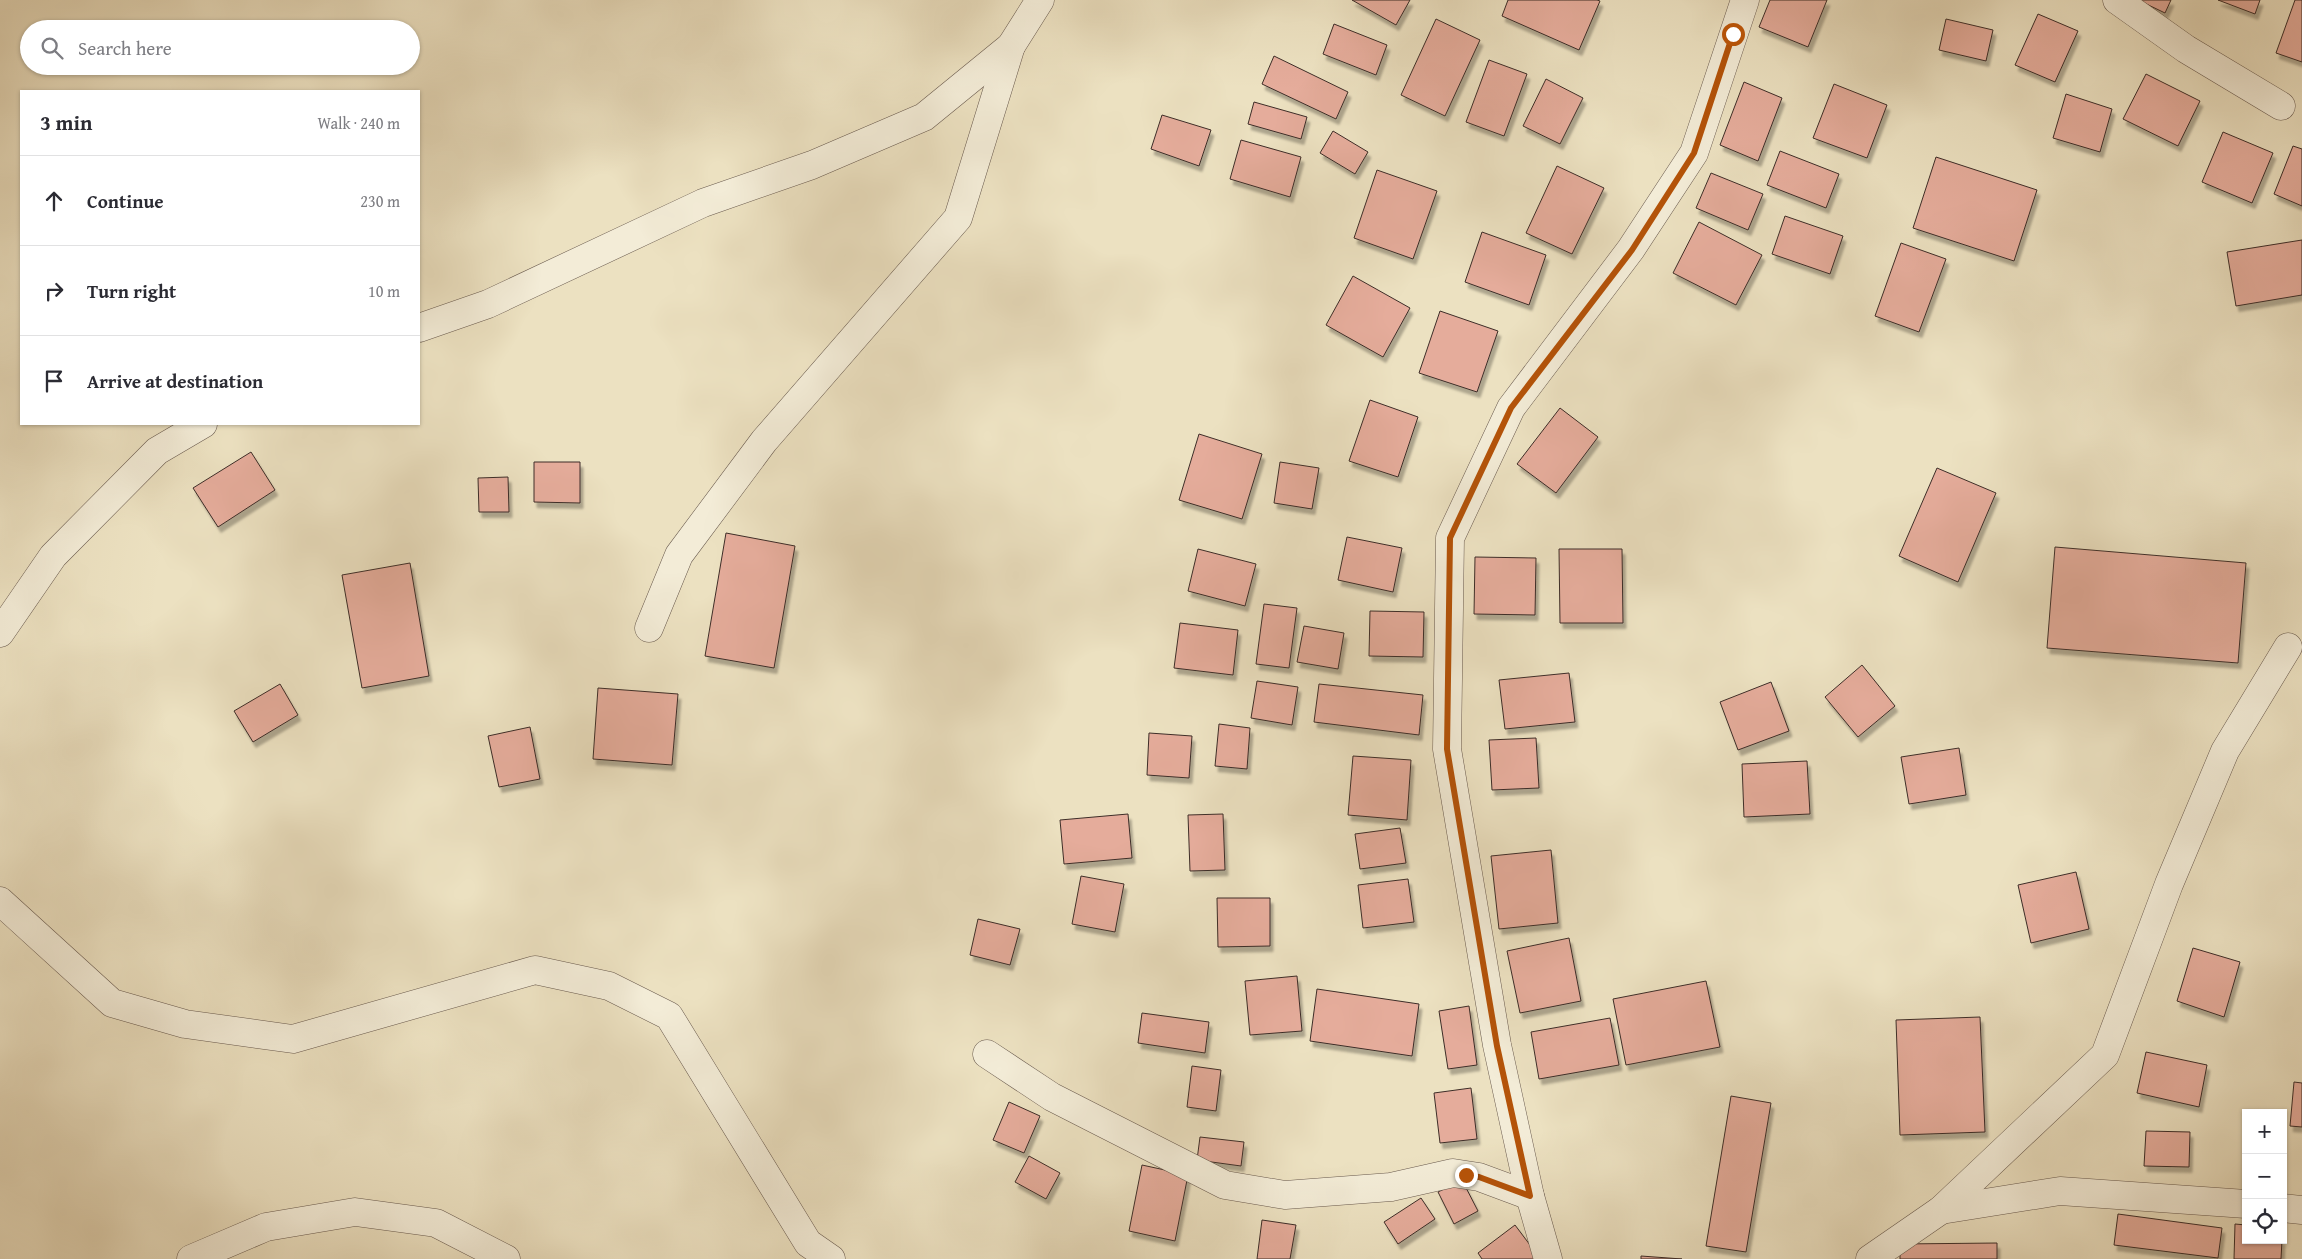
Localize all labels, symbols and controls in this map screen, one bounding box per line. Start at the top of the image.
search box [20,20,420,75]
route start [1722,23,1745,46]
icon: search [38,34,66,62]
text: Search here [78,34,172,62]
text: 3 min [40,107,92,138]
text: Walk · 240 m [317,111,400,135]
icon: ahead [40,187,68,215]
text: Continue [87,187,164,215]
text: 230 m [360,189,400,213]
icon: right [40,277,68,305]
text: Turn right [87,277,176,305]
text: 10 m [368,279,400,303]
icon: arrive [40,367,68,395]
text: Arrive at destination [87,367,263,395]
map controls [2242,1109,2287,1244]
button: + [2242,1109,2287,1154]
button: − [2242,1154,2287,1199]
route end [1455,1164,1478,1187]
button: locate [2242,1199,2287,1244]

